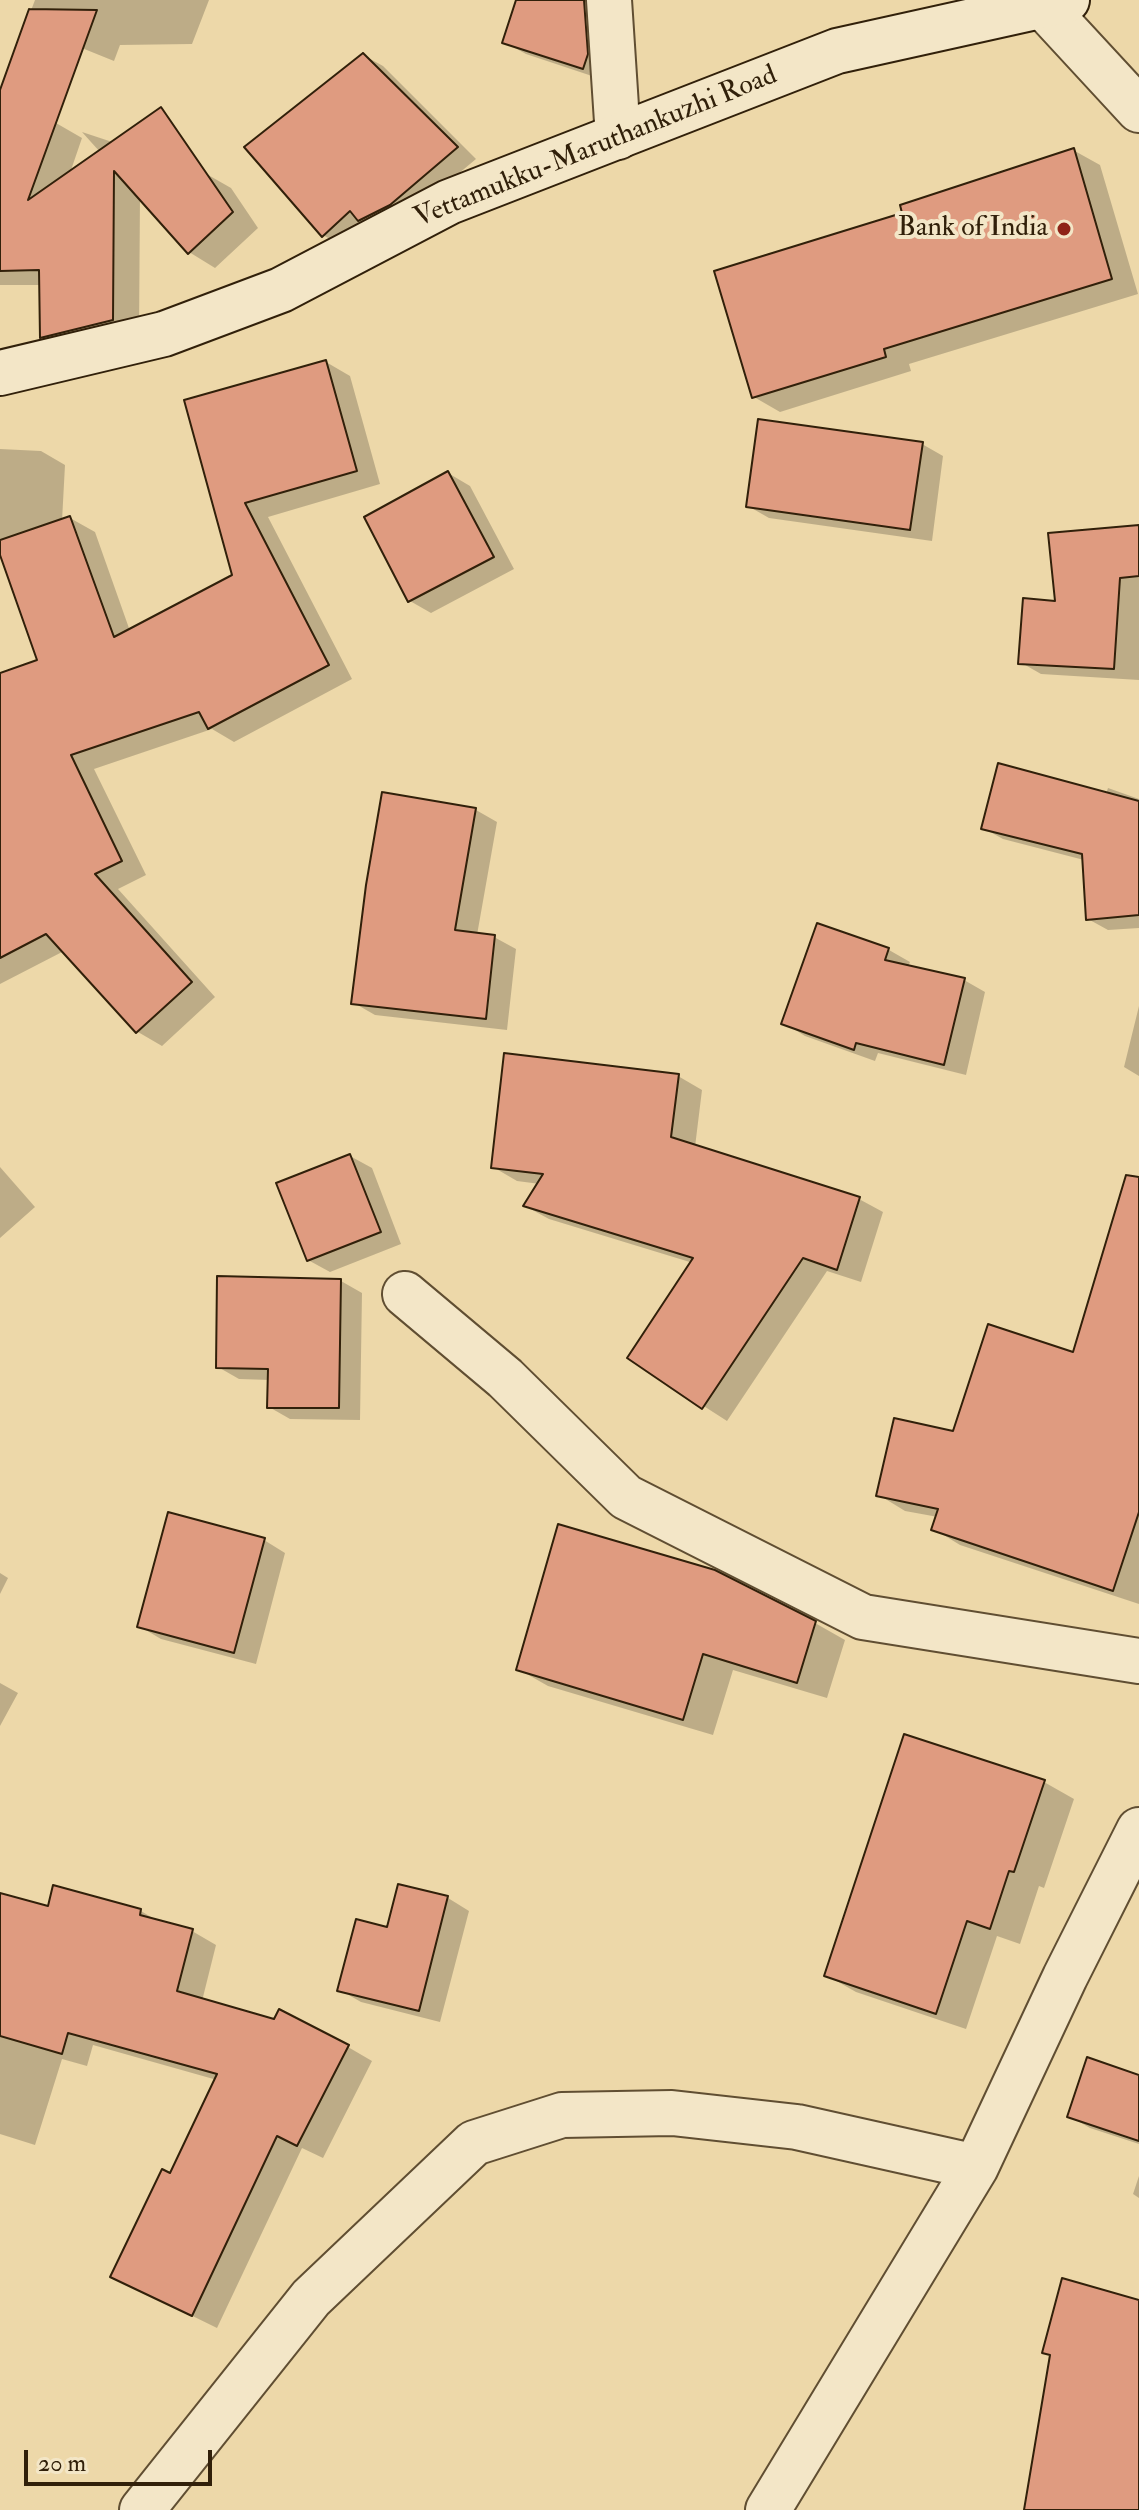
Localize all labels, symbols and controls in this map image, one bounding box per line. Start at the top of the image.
street label: Vettamukku-Maruthankuzhi Road [410,60,782,236]
place label: Bank of India [898,212,1048,246]
marker: Bank of India [1055,220,1073,238]
scale bar [28,2434,216,2484]
text: 20 m [38,2448,86,2479]

